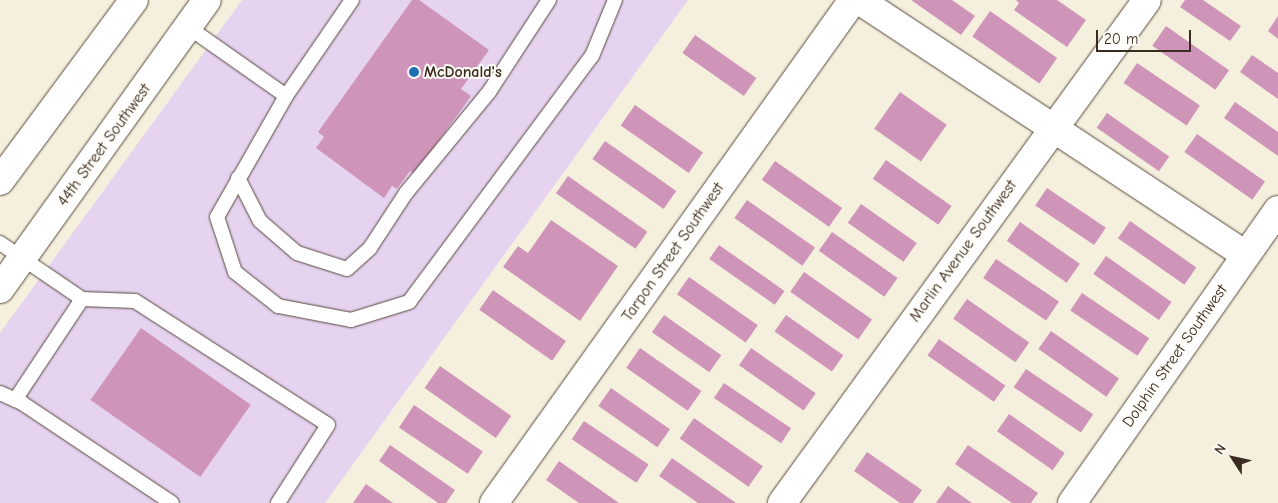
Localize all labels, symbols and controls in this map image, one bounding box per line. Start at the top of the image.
scale bar [1098,20,1193,52]
text: 20 m [1104,30,1138,48]
place label: McDonald's [424,62,502,82]
marker: McDonald's [408,66,420,78]
street label: 44th Street Southwest [53,80,155,210]
street label: Marlin Avenue Southwest [905,176,1021,326]
street label: Tarpon Street Southwest [618,179,728,325]
street label: Dolphin Street Southwest [1119,281,1231,431]
north arrow [1208,433,1258,483]
text: N [1211,440,1230,458]

